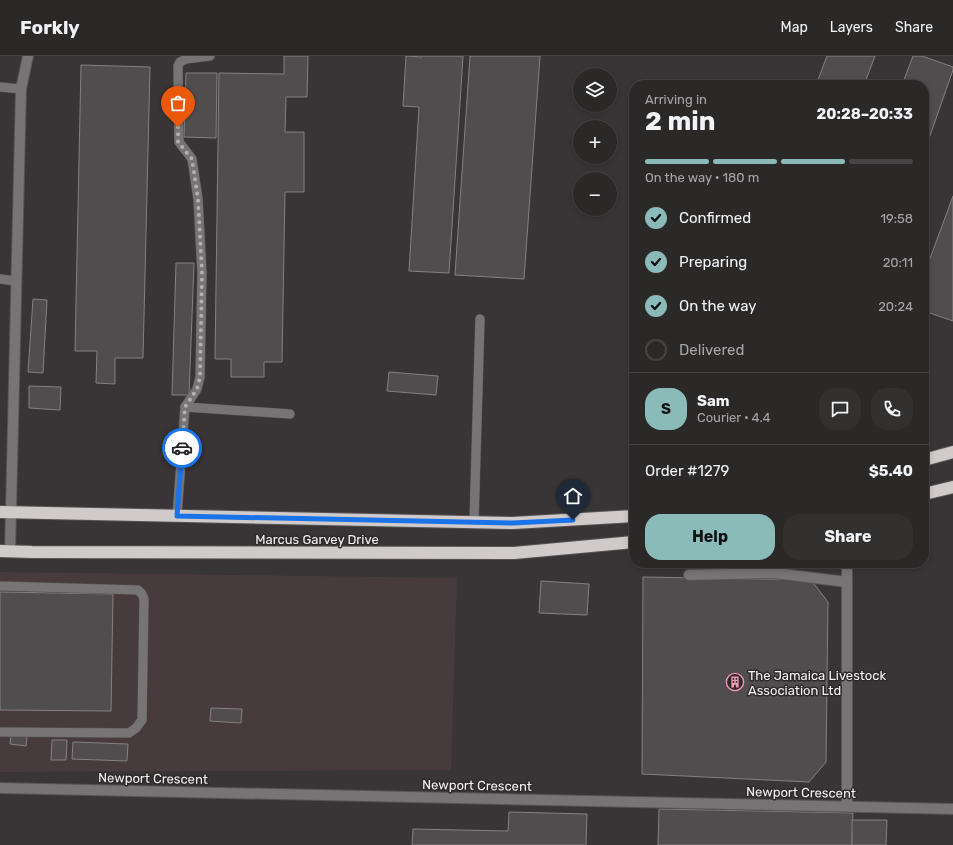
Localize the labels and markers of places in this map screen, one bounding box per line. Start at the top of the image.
pin [161,86,195,127]
pin [556,479,590,520]
place label: The Jamaica Livestock Association Ltd [748,668,886,698]
building icon: The Jamaica Livestock Association Ltd [725,672,745,692]

